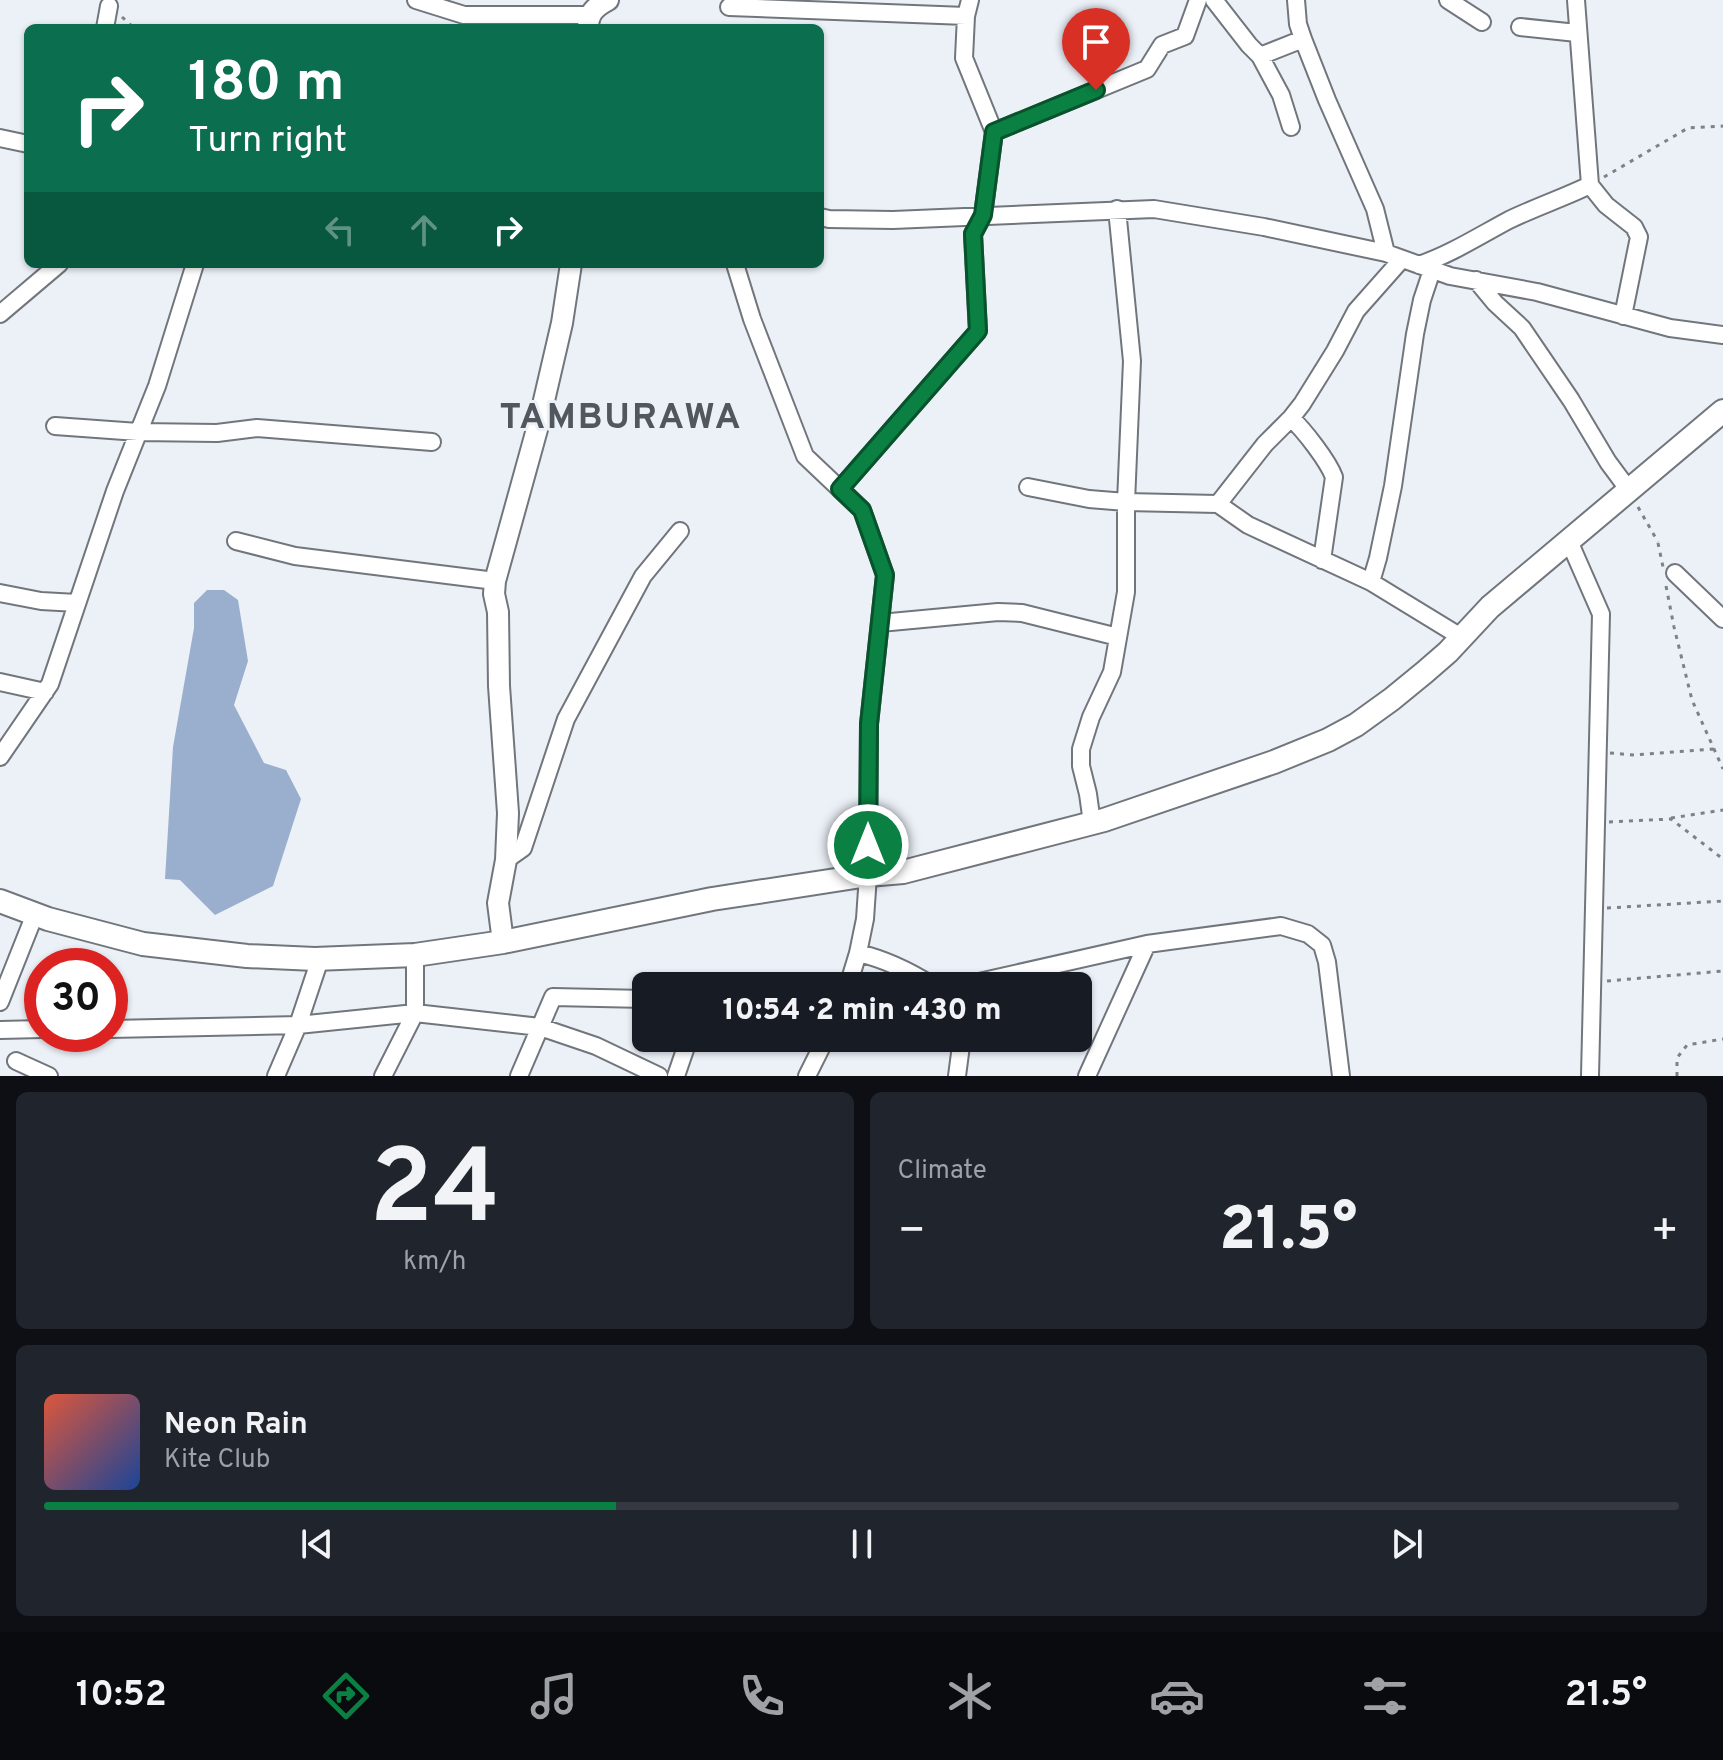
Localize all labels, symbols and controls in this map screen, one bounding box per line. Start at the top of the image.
pin [1062,8,1130,90]
icon: arrive [1074,20,1118,64]
text: 180 m [188,50,345,120]
icon: right [56,56,160,160]
text: Turn right [188,119,347,165]
icon: left [318,208,362,252]
icon: ahead [402,208,446,252]
icon: right [486,208,530,252]
district label: TAMBURAWA [499,396,743,442]
position arrow [826,803,910,887]
speed limit sign: 30 [24,948,128,1052]
text: 10:54 · 2 min · 430 m [723,993,1001,1030]
text: 24 [370,1128,500,1260]
text: Climate [898,1155,987,1188]
text: 21.5° [1219,1195,1357,1271]
text: − [898,1205,926,1261]
text: + [1651,1205,1679,1261]
text: km/h [403,1246,466,1279]
text: Neon Rain [164,1407,308,1444]
text: Kite Club [164,1444,270,1477]
icon: previous [295,1522,339,1566]
icon: pause [840,1522,884,1566]
icon: next [1385,1522,1429,1566]
icon: directions [318,1668,374,1724]
icon: music [526,1668,582,1724]
icon: phone [734,1668,790,1724]
icon: climate [942,1668,998,1724]
icon: car [1149,1668,1205,1724]
icon: filters [1357,1668,1413,1724]
text: 10:52 [76,1673,167,1719]
text: 21.5° [1565,1673,1647,1719]

